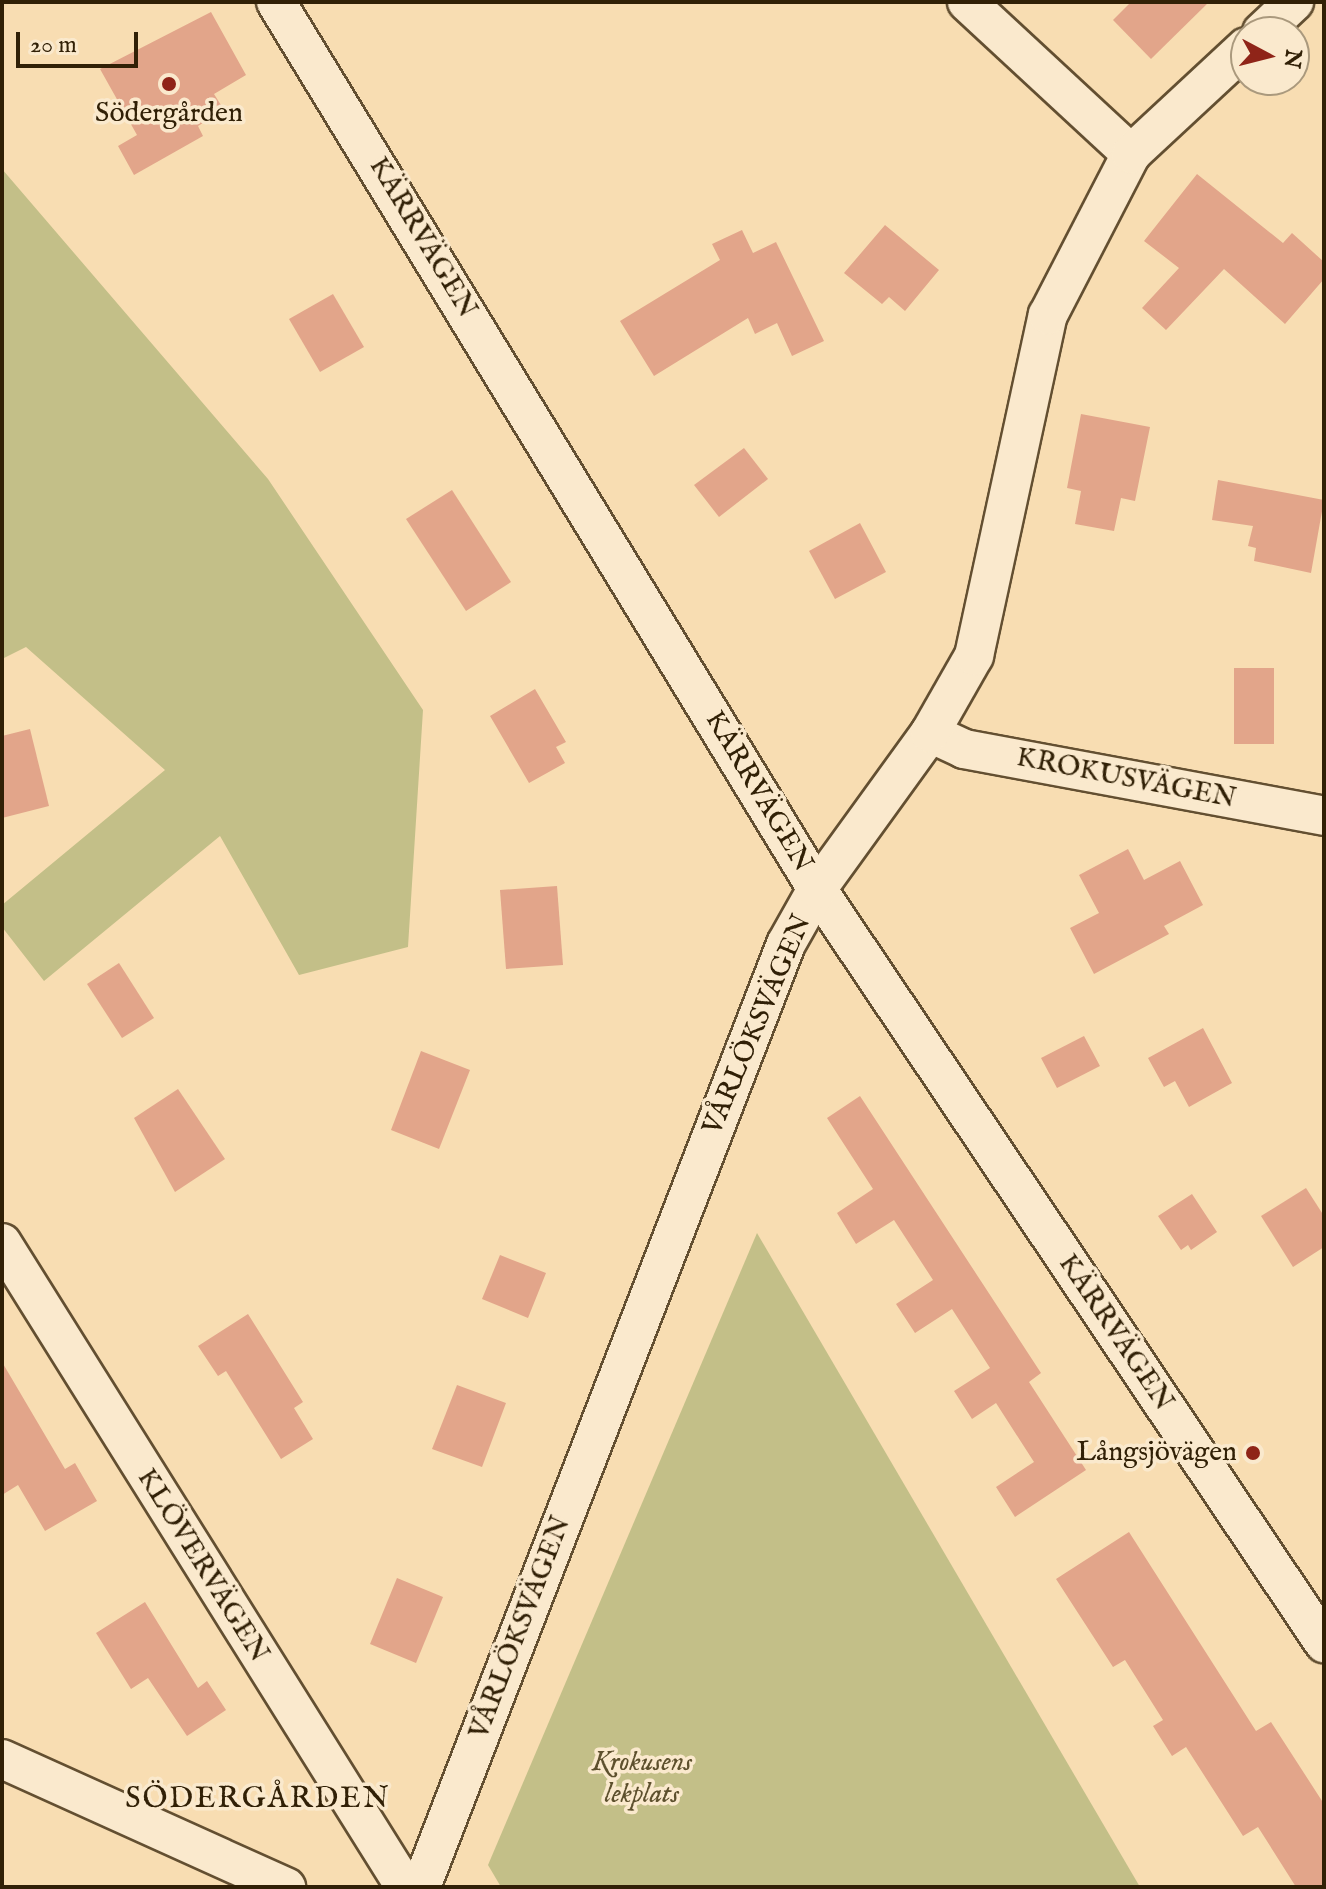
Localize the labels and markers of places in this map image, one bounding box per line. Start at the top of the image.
marker: Södergården [160,75,178,93]
place label: Södergården [95,97,243,131]
place label: Långsjövägen [1076,1436,1237,1470]
marker: Långsjövägen [1244,1444,1262,1462]

